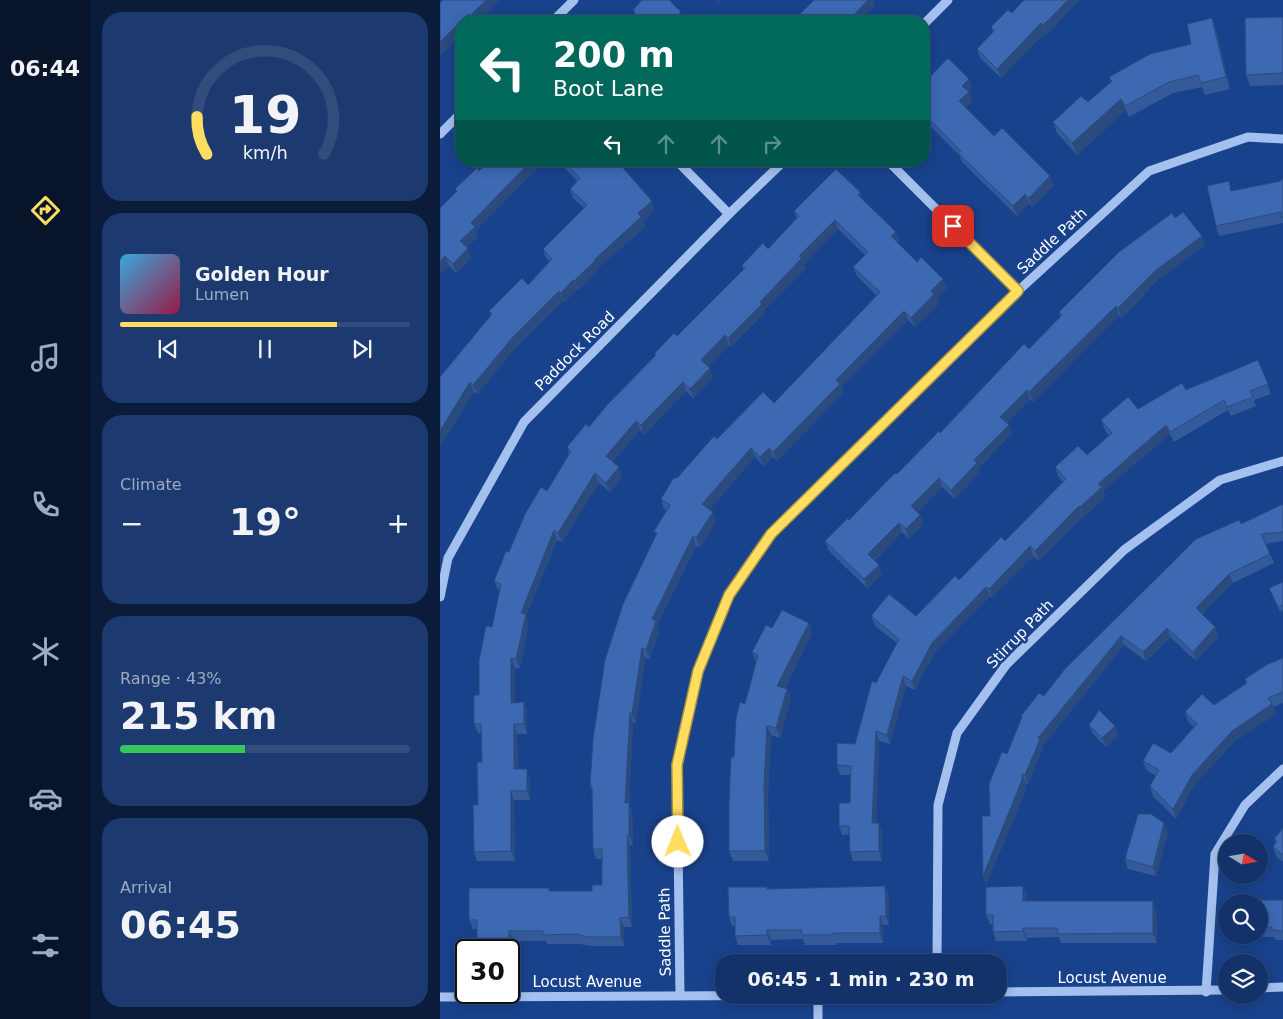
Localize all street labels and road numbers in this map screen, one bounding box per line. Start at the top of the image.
street label: Saddle Path [1013,204,1091,278]
street label: Paddock Road [531,307,619,395]
street label: Stirrup Path [983,596,1057,672]
street label: Saddle Path [655,887,675,977]
street label: Locust Avenue [1057,969,1167,987]
street label: Locust Avenue [532,973,642,991]

